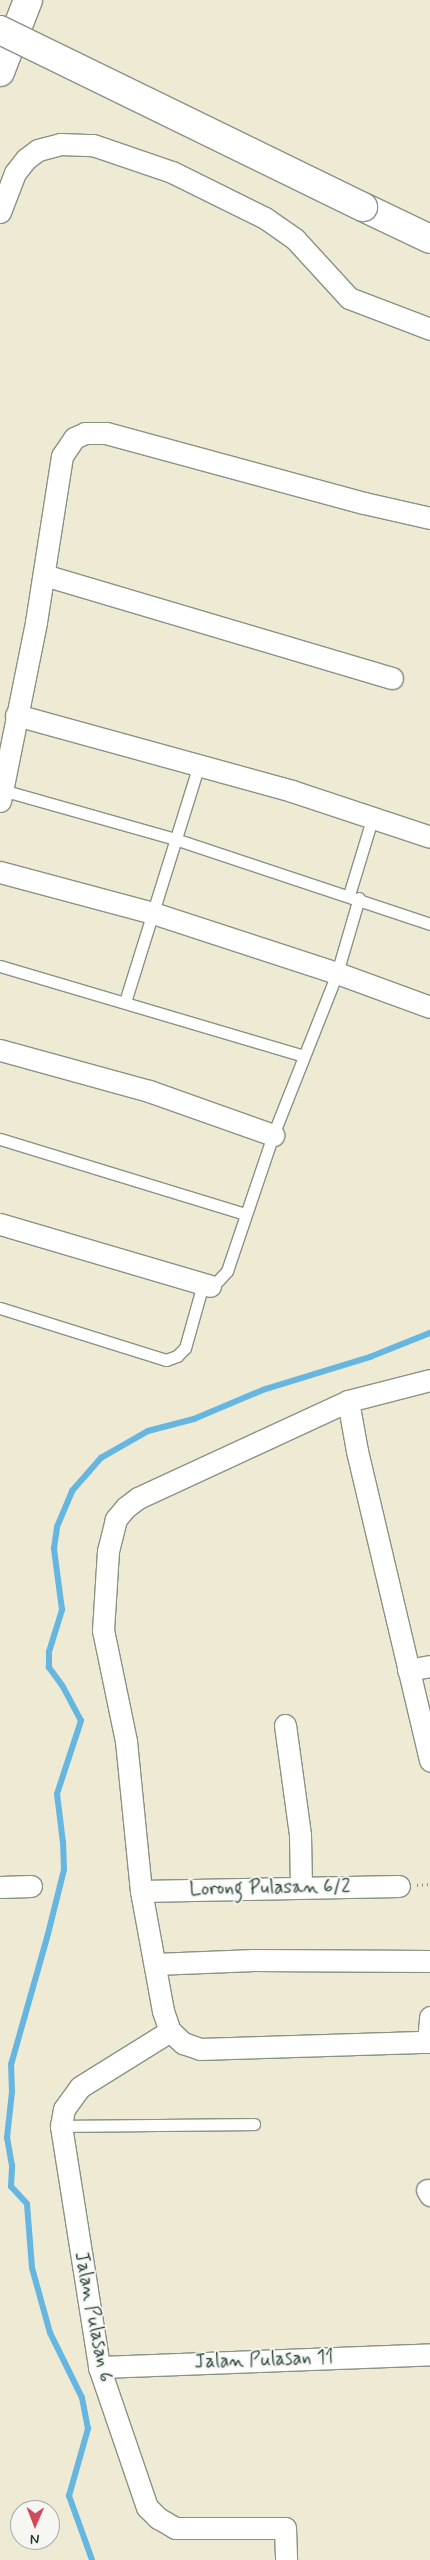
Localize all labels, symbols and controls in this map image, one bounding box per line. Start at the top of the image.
street label: Lorong Pulasan 6/2 [193,1875,347,1901]
street label: Jalan Pulasan 6 [69,2250,117,2384]
street label: Jalan Pulasan 11 [194,2346,334,2374]
north arrow [10,2500,60,2550]
text: N [30,2530,40,2548]

